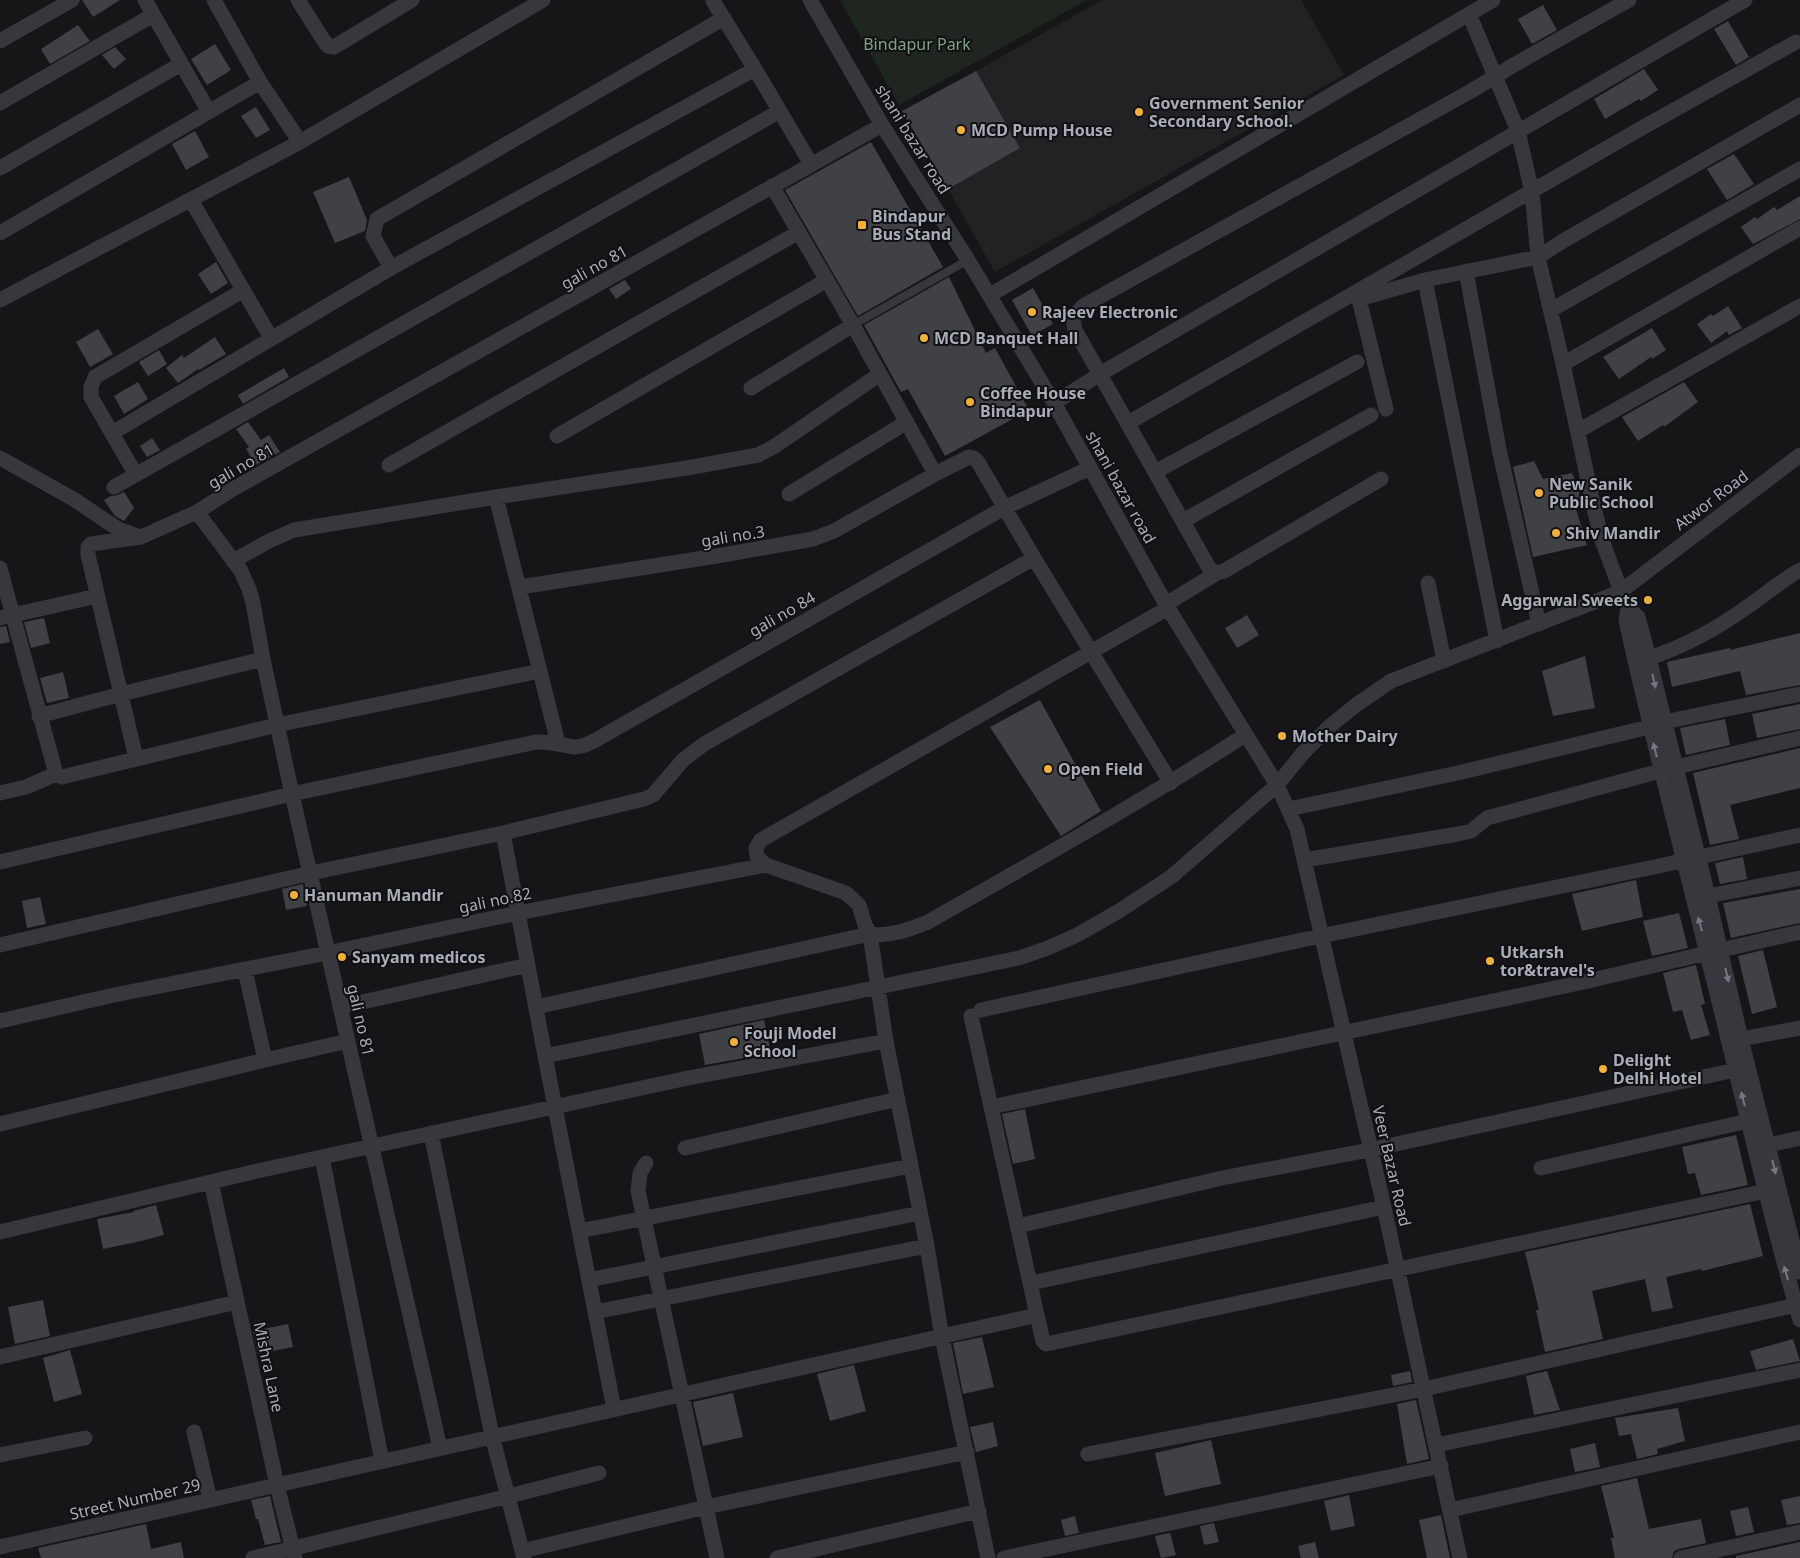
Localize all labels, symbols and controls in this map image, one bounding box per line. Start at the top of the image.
park label: Bindapur Park [863,33,971,55]
street label: shani bazar road [870,80,956,198]
place label: Government Senior Secondary School. [1149,92,1304,132]
marker: Government Senior Secondary School. [1133,106,1145,118]
place label: MCD Pump House [971,119,1113,141]
marker: MCD Pump House [955,124,967,136]
place label: Bindapur Bus Stand [872,205,951,245]
marker: Bindapur Bus Stand [856,219,868,231]
street label: gali no 81 [557,240,631,294]
place label: Rajeev Electronic [1042,301,1178,323]
marker: Rajeev Electronic [1026,306,1038,318]
place label: MCD Banquet Hall [934,327,1078,349]
marker: MCD Banquet Hall [918,332,930,344]
place label: Coffee House Bindapur [980,382,1086,422]
marker: Coffee House Bindapur [964,396,976,408]
street label: shani bazar road [1081,427,1161,547]
street label: gali no 81 [204,438,278,494]
street label: Atwor Road [1669,465,1753,535]
place label: New Sanik Public School [1549,473,1654,513]
marker: New Sanik Public School [1533,487,1545,499]
street label: gali no.3 [700,520,766,552]
place label: Shiv Mandir [1566,522,1660,544]
marker: Shiv Mandir [1550,527,1562,539]
street label: gali no 84 [745,586,819,642]
place label: Aggarwal Sweets [1501,589,1638,611]
marker: Aggarwal Sweets [1642,594,1654,606]
one-way arrow [1650,674,1658,689]
place label: Mother Dairy [1292,725,1399,747]
marker: Mother Dairy [1276,730,1288,742]
one-way arrow [1651,742,1659,757]
place label: Open Field [1058,758,1143,780]
marker: Open Field [1042,763,1054,775]
street label: gali no.82 [457,882,533,918]
place label: Hanuman Mandir [304,884,444,906]
marker: Hanuman Mandir [288,889,300,901]
one-way arrow [1695,917,1703,932]
place label: Utkarsh tor&travel's [1500,941,1595,981]
place label: Sanyam medicos [352,946,486,968]
marker: Sanyam medicos [336,951,348,963]
marker: Utkarsh tor&travel's [1484,955,1496,967]
one-way arrow [1723,967,1731,982]
street label: gali no 81 [342,982,380,1058]
place label: Fouji Model School [744,1022,836,1062]
marker: Fouji Model School [728,1036,740,1048]
place label: Delight Delhi Hotel [1613,1049,1702,1089]
marker: Delight Delhi Hotel [1597,1063,1609,1075]
one-way arrow [1738,1091,1746,1106]
street label: Veer Bazar Road [1367,1104,1417,1228]
one-way arrow [1770,1159,1778,1174]
one-way arrow [1782,1266,1790,1281]
street label: Mishra Lane [249,1320,289,1414]
street label: Street Number 29 [67,1473,203,1525]

